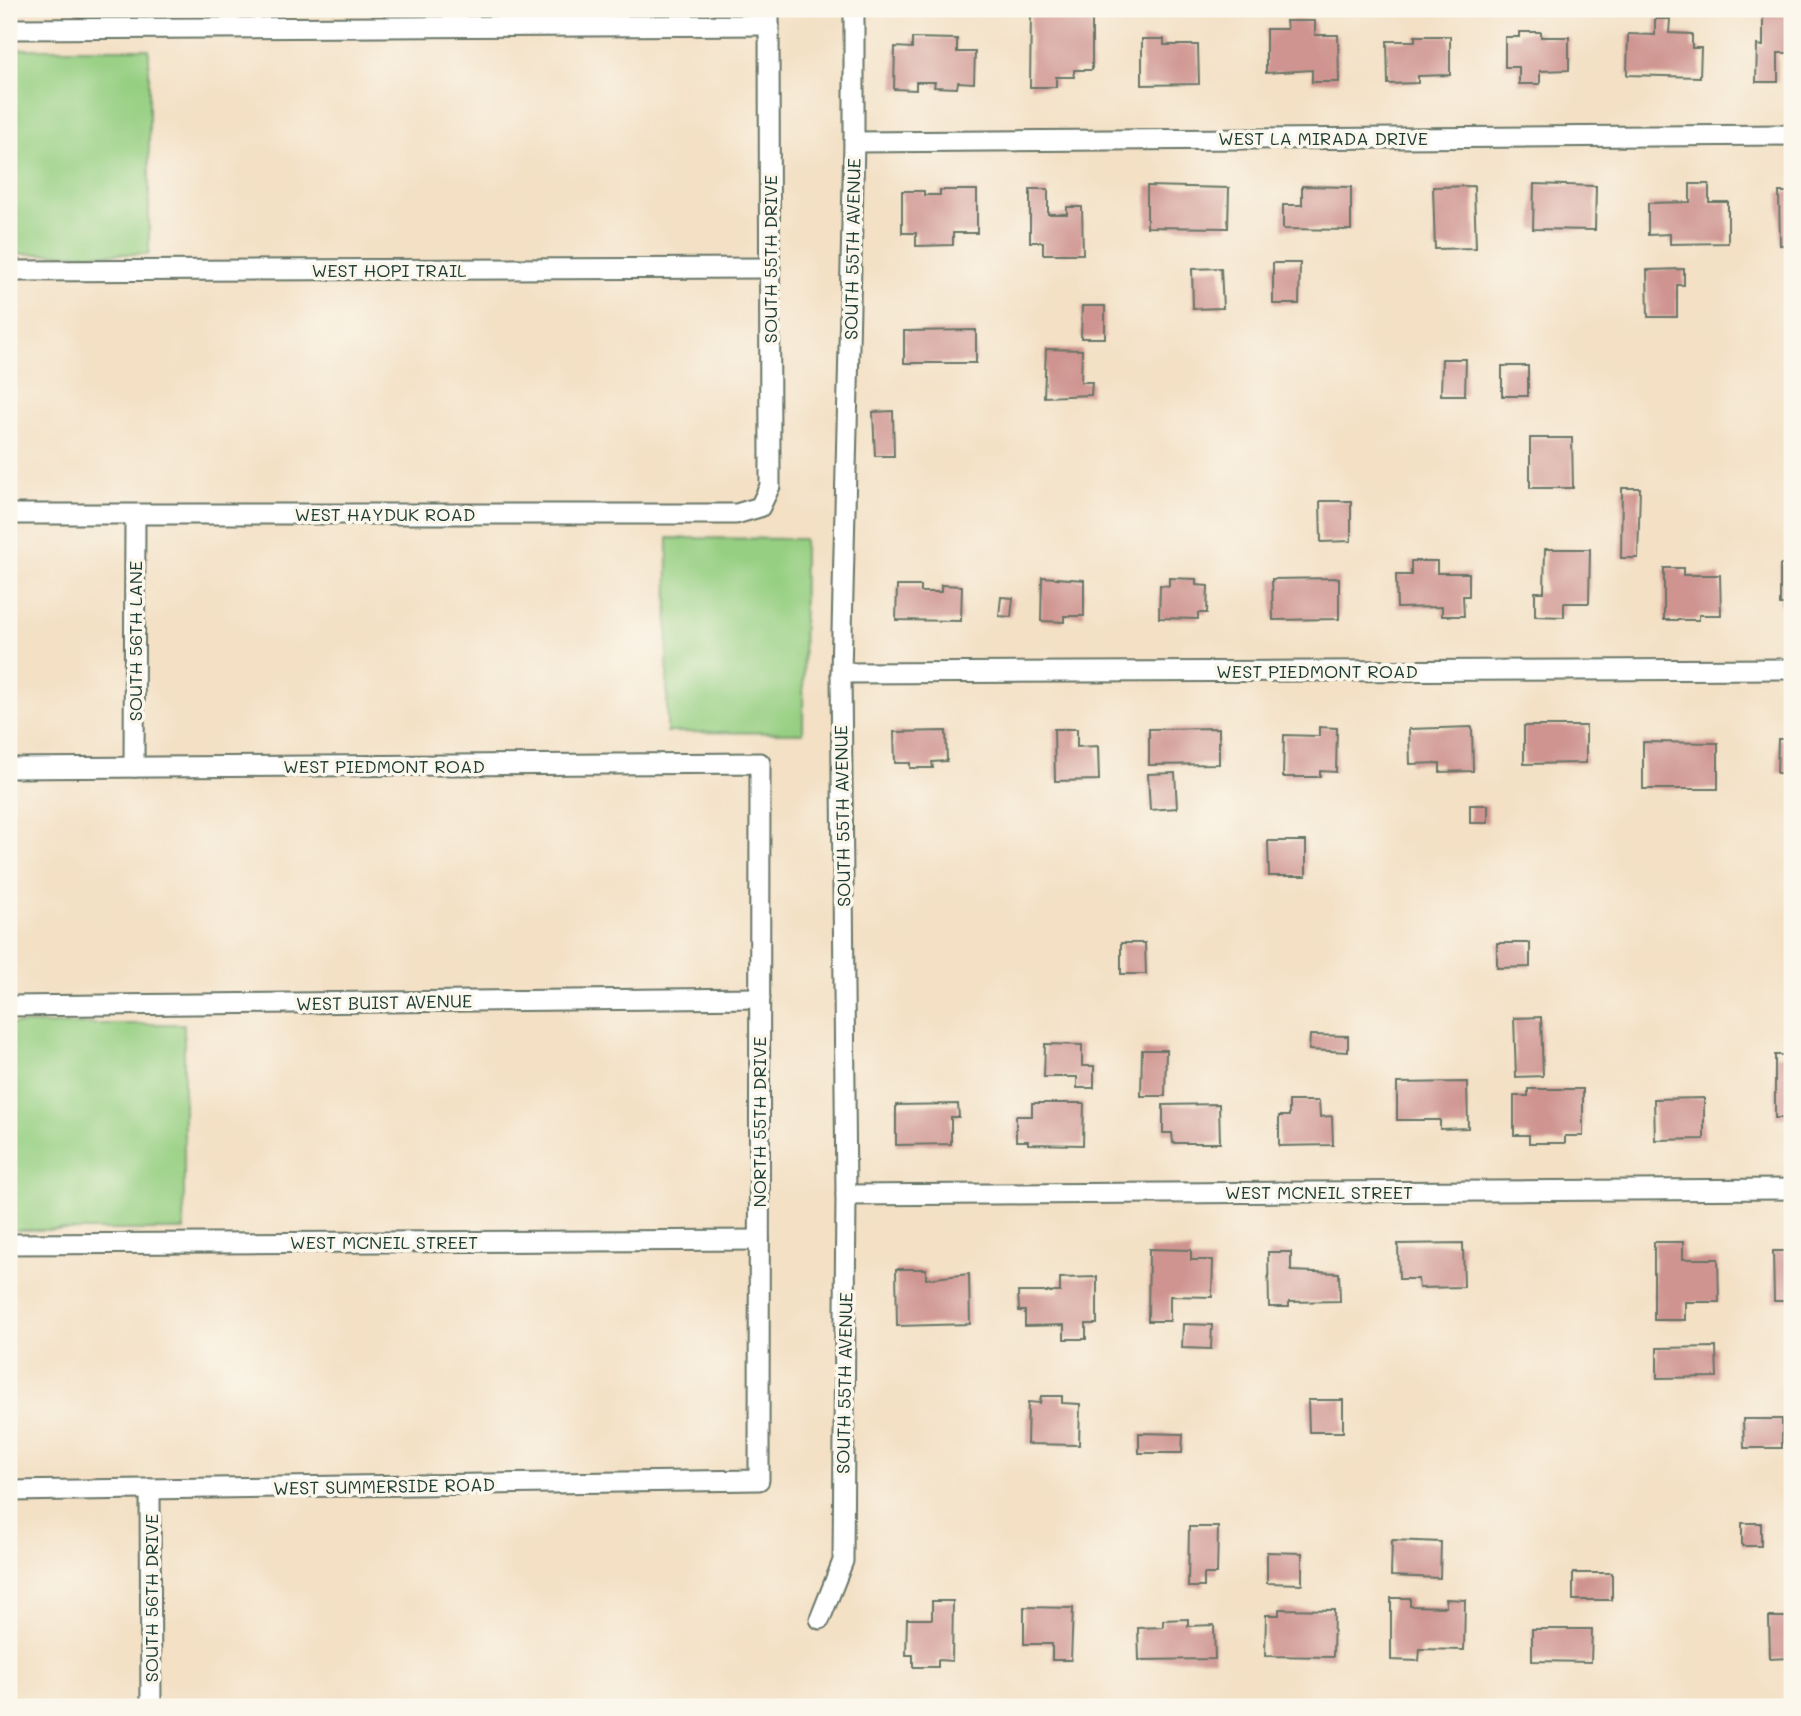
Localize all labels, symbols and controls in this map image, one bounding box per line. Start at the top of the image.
street label: WEST LA MIRADA DRIVE [1218,126,1428,150]
street label: SOUTH 55TH AVENUE [838,158,866,340]
street label: SOUTH 55TH DRIVE [758,175,782,343]
street label: WEST HOPI TRAIL [311,258,467,282]
street label: WEST HAYDUK ROAD [295,502,475,526]
street label: SOUTH 56TH LANE [123,561,147,721]
street label: WEST PIEDMONT ROAD [1216,659,1418,683]
street label: SOUTH 55TH AVENUE [828,725,856,907]
street label: WEST PIEDMONT ROAD [283,754,485,778]
street label: WEST BUIST AVENUE [296,988,472,1016]
street label: NORTH 55TH DRIVE [747,1037,771,1207]
street label: WEST MCNEIL STREET [1225,1180,1413,1204]
street label: WEST MCNEIL STREET [290,1230,478,1254]
street label: SOUTH 55TH AVENUE [830,1292,858,1474]
street label: WEST SUMMERSIDE ROAD [273,1472,495,1500]
street label: SOUTH 56TH DRIVE [139,1514,163,1682]

